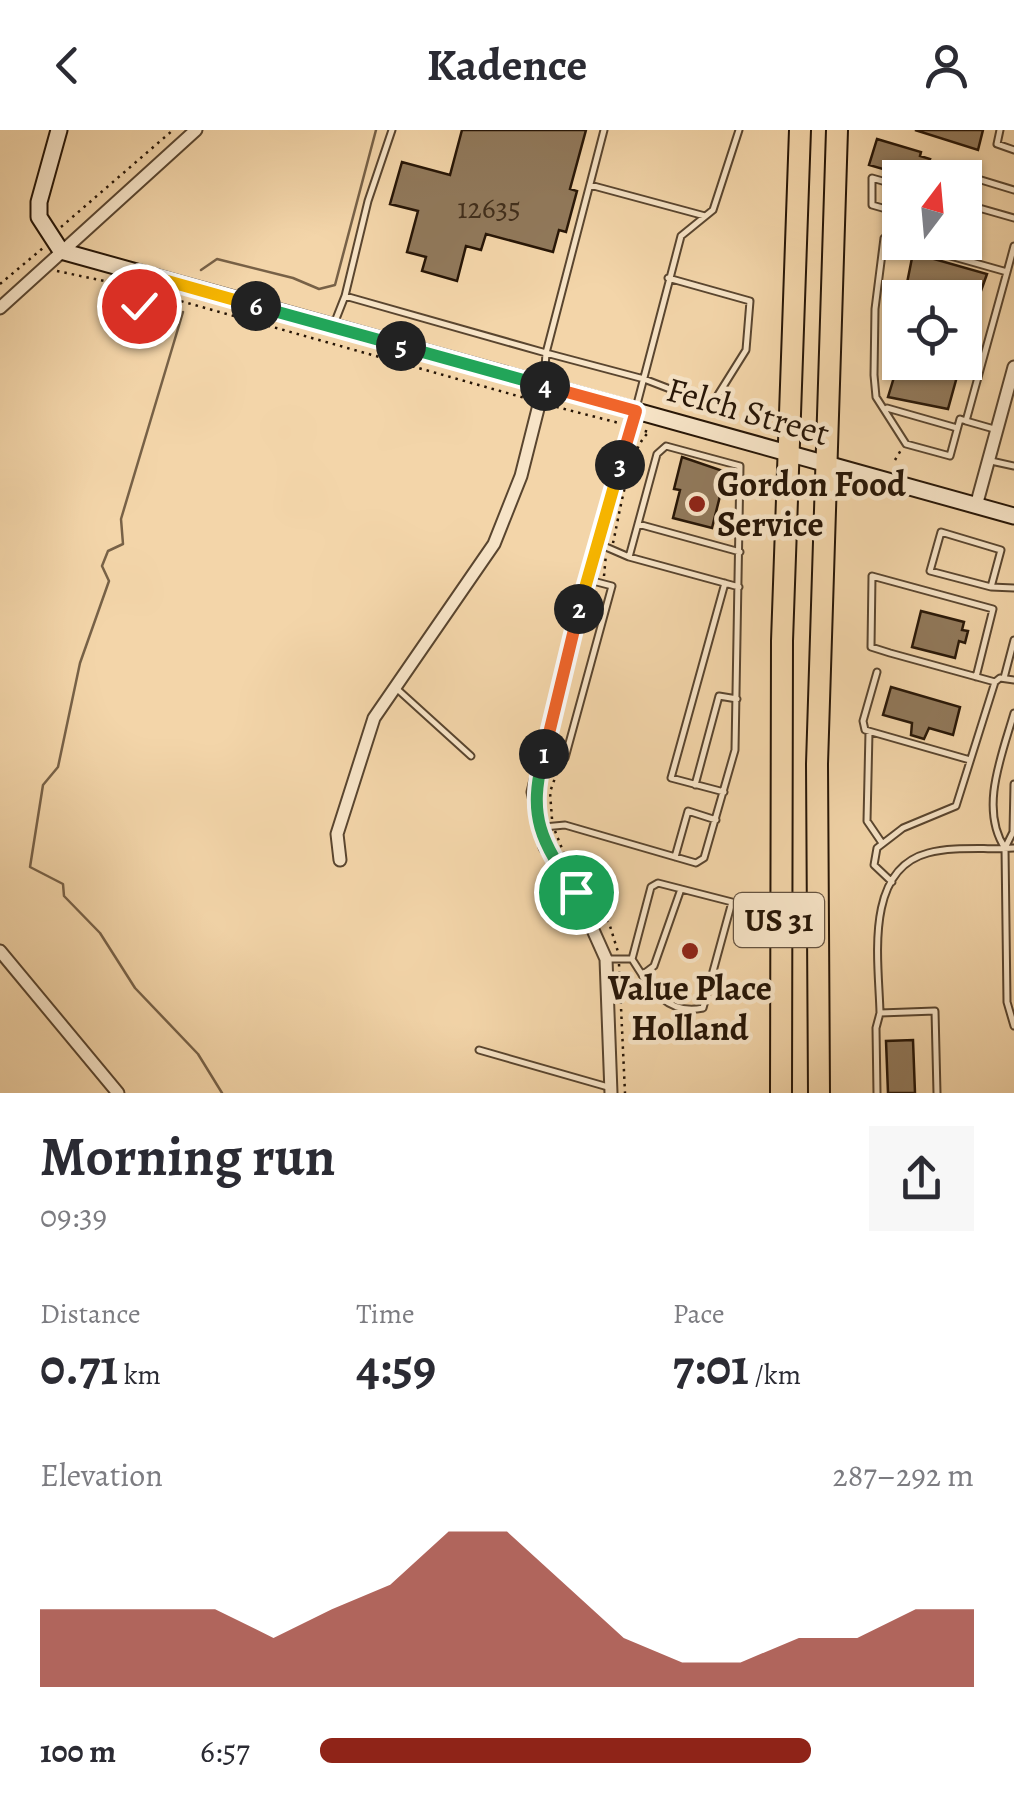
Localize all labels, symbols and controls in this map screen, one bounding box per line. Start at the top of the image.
text: Kadence [427,34,587,96]
icon: back [40,38,95,93]
icon: person [919,38,974,93]
north arrow [882,160,982,260]
map controls [882,160,982,380]
house number: 12635 [457,188,521,228]
pin [97,264,182,349]
icon: check [112,279,167,334]
button: locate [882,280,982,380]
pin: 6 [231,281,281,331]
text: 6 [249,287,263,325]
pin: 5 [376,321,426,371]
text: 5 [395,327,407,365]
pin: 4 [520,361,570,411]
street label: Felch Street [661,365,835,457]
text: 4 [538,367,552,405]
pin: 3 [595,440,645,490]
text: 3 [614,446,626,484]
place label: Gordon Food Service [717,460,906,548]
marker: Gordon Food Service [686,493,708,515]
pin: 2 [554,584,604,634]
text: 2 [572,590,586,628]
pin: 1 [519,729,569,779]
text: 1 [539,735,549,773]
pin [534,850,619,935]
icon: arrive [549,865,604,920]
road number: US 31 [734,893,824,947]
marker: Value Place Holland [679,940,701,962]
place label: Value Place Holland [607,964,772,1052]
text: Morning run [40,1119,335,1194]
button: share [869,1126,974,1231]
text: 09:39 [40,1194,107,1238]
text: Distance [40,1295,140,1333]
text: Time [356,1295,415,1333]
text: Pace [673,1295,725,1333]
text: 0.71 [40,1333,118,1401]
text: 4:59 [356,1333,436,1401]
text: 7:01 [673,1333,749,1401]
text: km [118,1356,161,1394]
text: /km [749,1356,801,1394]
text: Elevation [40,1453,163,1497]
text: 287–292 m [832,1453,974,1497]
text: 100 m [40,1729,116,1773]
text: 6:57 [200,1729,250,1773]

